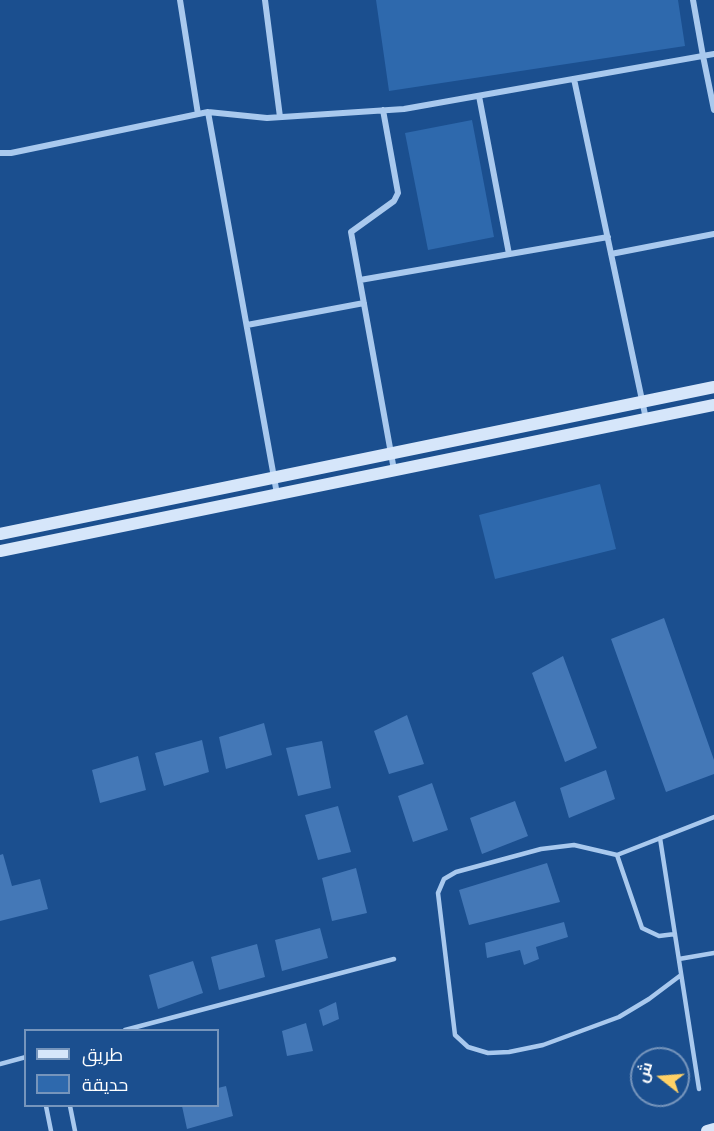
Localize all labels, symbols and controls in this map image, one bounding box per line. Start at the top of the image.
legend [24,1029,219,1107]
text: طريق [82,1044,123,1065]
north arrow [630,1047,690,1107]
text: ش [632,1060,656,1085]
text: حديقة [82,1074,128,1095]

